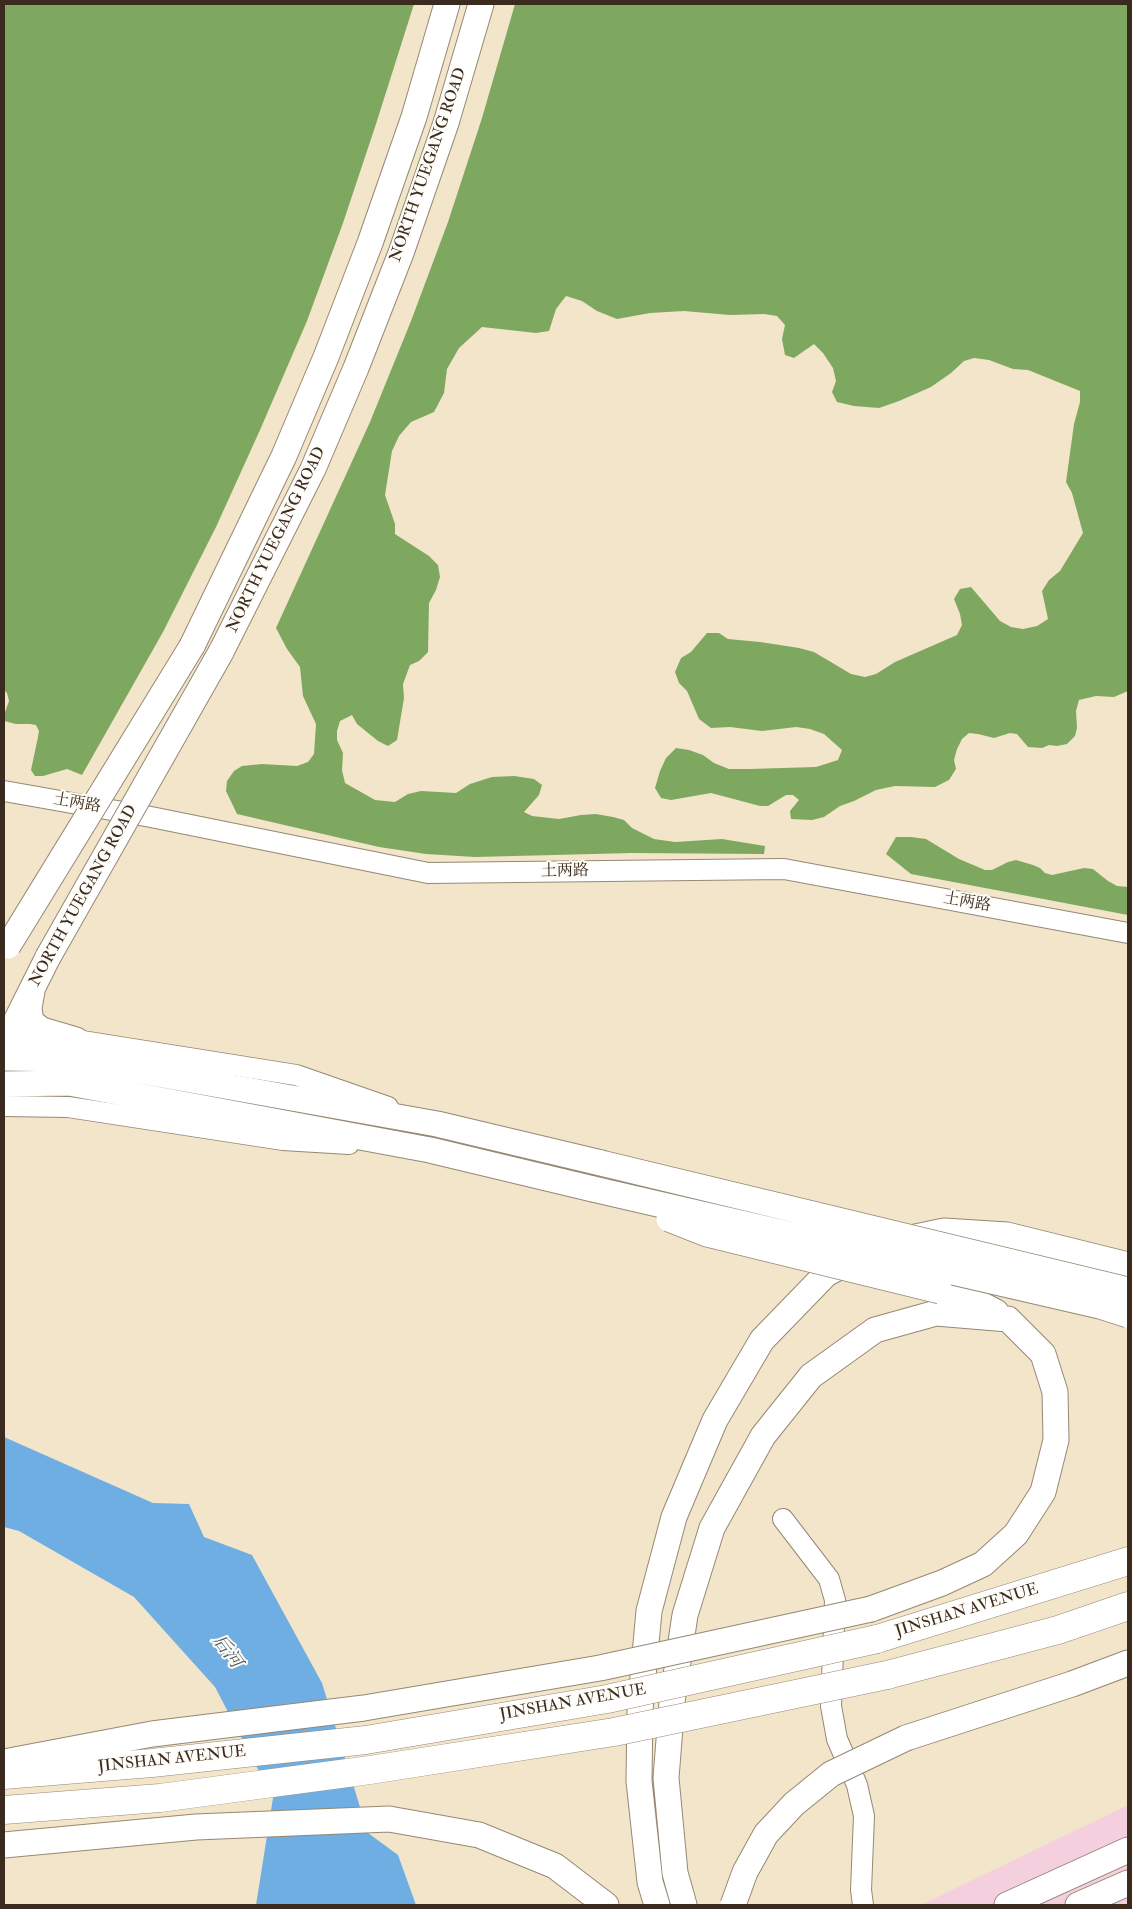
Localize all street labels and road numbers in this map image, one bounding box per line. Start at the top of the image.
street label: NORTH YUEGANG ROAD [387,65,471,265]
street label: NORTH YUEGANG ROAD [224,444,330,636]
street label: 土两路 [52,790,102,818]
street label: NORTH YUEGANG ROAD [26,802,142,990]
street label: 土两路 [541,862,589,882]
street label: 土两路 [942,889,992,917]
street label: JINSHAN AVENUE [893,1580,1041,1642]
street label: JINSHAN AVENUE [498,1681,648,1725]
street label: JINSHAN AVENUE [97,1743,247,1777]

